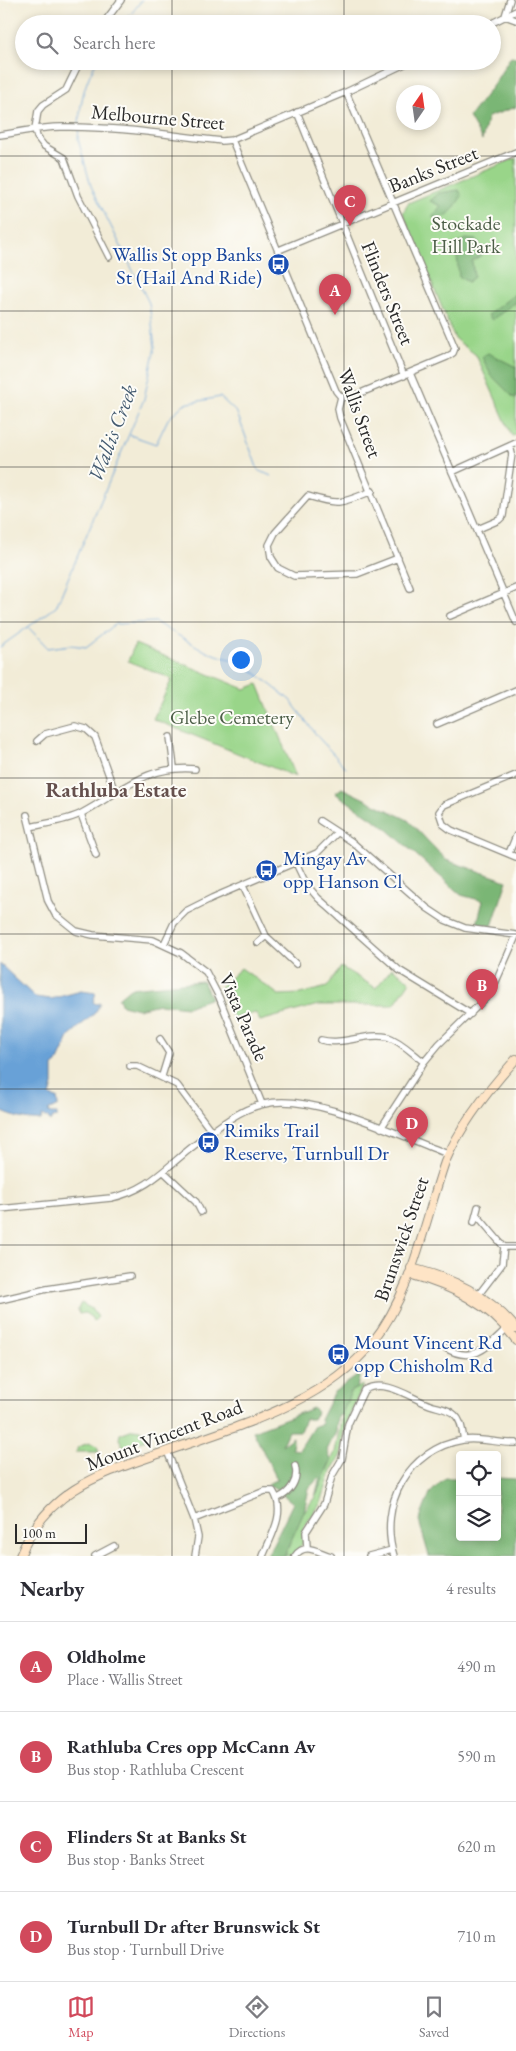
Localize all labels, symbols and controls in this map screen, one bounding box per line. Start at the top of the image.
search box [15,15,501,70]
icon: search [33,29,61,57]
text: Search here [73,30,155,55]
north arrow [396,85,441,130]
street label: Melbourne Street [90,98,227,136]
street label: Banks Street [385,139,482,199]
pin: C [334,185,366,226]
park label: Stockade Hill Park [432,210,501,259]
street label: Flinders Street [355,237,421,349]
place label: Wallis St opp Banks St (Hail And Ride) [112,241,262,290]
bus stop icon: Wallis St opp Banks St (Hail And Ride) [266,253,290,277]
pin: A [319,274,351,315]
street label: Wallis Street [332,365,388,462]
water label: Wallis Creek [81,380,143,485]
your location [228,647,254,673]
park label: Glebe Cemetery [170,704,294,730]
district label: Rathluba Estate [46,776,187,803]
place label: Mingay Av opp Hanson Cl [283,845,403,894]
bus stop icon: Mingay Av opp Hanson Cl [255,858,279,882]
street label: Vista Parade [213,969,275,1065]
pin: B [466,969,498,1010]
pin: D [396,1107,428,1148]
place label: Rimiks Trail Reserve, Turnbull Dr [224,1117,389,1166]
bus stop icon: Rimiks Trail Reserve, Turnbull Dr [196,1130,220,1154]
street label: Brunswick Street [368,1173,435,1305]
place label: Mount Vincent Rd opp Chisholm Rd [354,1329,503,1378]
bus stop icon: Mount Vincent Rd opp Chisholm Rd [326,1342,350,1366]
street label: Mount Vincent Road [82,1393,247,1477]
map controls [456,1451,501,1541]
button: locate [456,1451,501,1496]
button: layers [456,1496,501,1541]
scale bar [15,1521,88,1544]
text: 100 m [22,1524,56,1542]
text: Nearby [20,1575,84,1602]
text: 4 results [446,1578,496,1599]
text: Oldholme [67,1644,146,1669]
text: A [30,1656,42,1677]
text: 490 m [457,1656,496,1677]
text: Place · Wallis Street [67,1669,183,1690]
text: Rathluba Cres opp McCann Av [67,1734,315,1759]
text: B [31,1746,41,1767]
text: 590 m [457,1746,496,1767]
text: Bus stop · Rathluba Crescent [67,1759,244,1780]
text: Flinders St at Banks St [67,1824,247,1849]
text: C [30,1836,42,1857]
text: 620 m [457,1836,496,1857]
text: Bus stop · Banks Street [67,1849,204,1870]
text: Turnbull Dr after Brunswick St [67,1914,320,1939]
text: D [30,1926,42,1947]
text: 710 m [457,1926,496,1947]
text: Bus stop · Turnbull Drive [67,1939,224,1960]
tab: Map [67,1993,95,2041]
tab: Directions [229,1993,285,2041]
tab: Saved [419,1993,449,2041]

